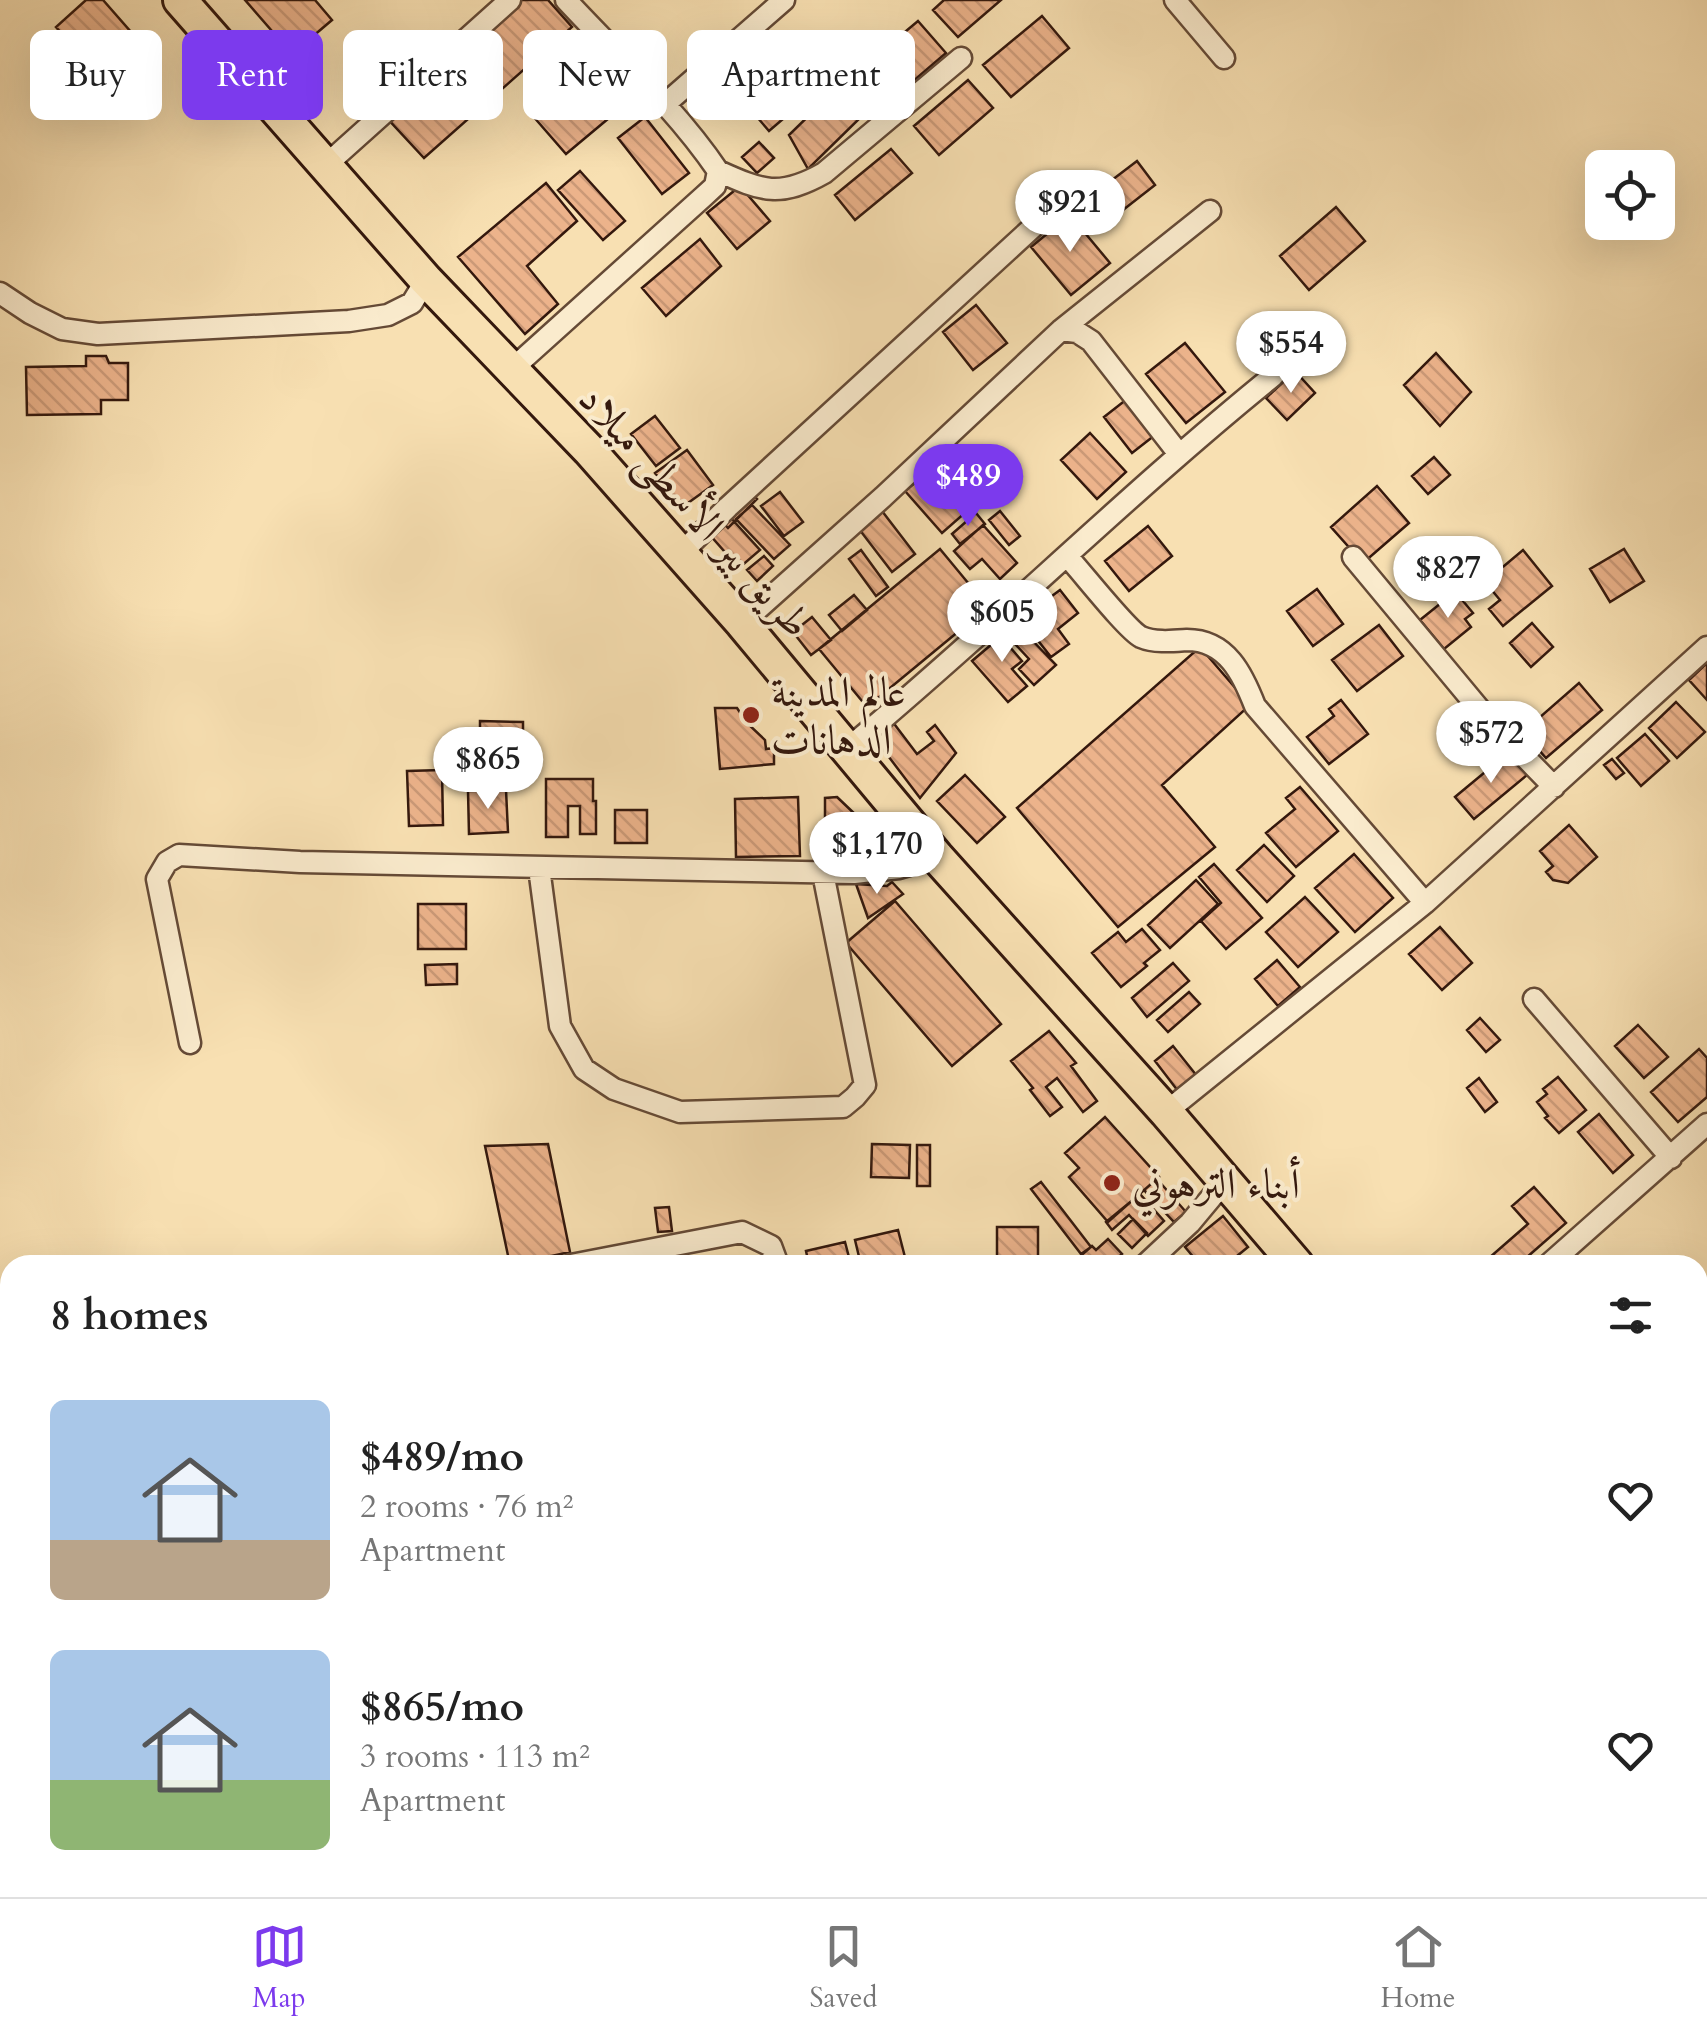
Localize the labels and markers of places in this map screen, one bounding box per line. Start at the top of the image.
pin: $921 [1011,170,1129,255]
pin: $554 [1232,311,1350,396]
pin: $489 [909,444,1027,529]
pin: $827 [1389,536,1507,621]
pin: $605 [943,580,1061,665]
place label: عالم المدينة الدهانات [771,664,906,769]
pin: $572 [1432,701,1550,786]
marker: عالم المدينة الدهانات [740,704,762,726]
pin: $865 [429,727,547,812]
pin: $1,170 [796,812,958,897]
place label: أبناء الترهوني [1132,1155,1300,1217]
marker: أبناء الترهوني [1101,1172,1123,1194]

